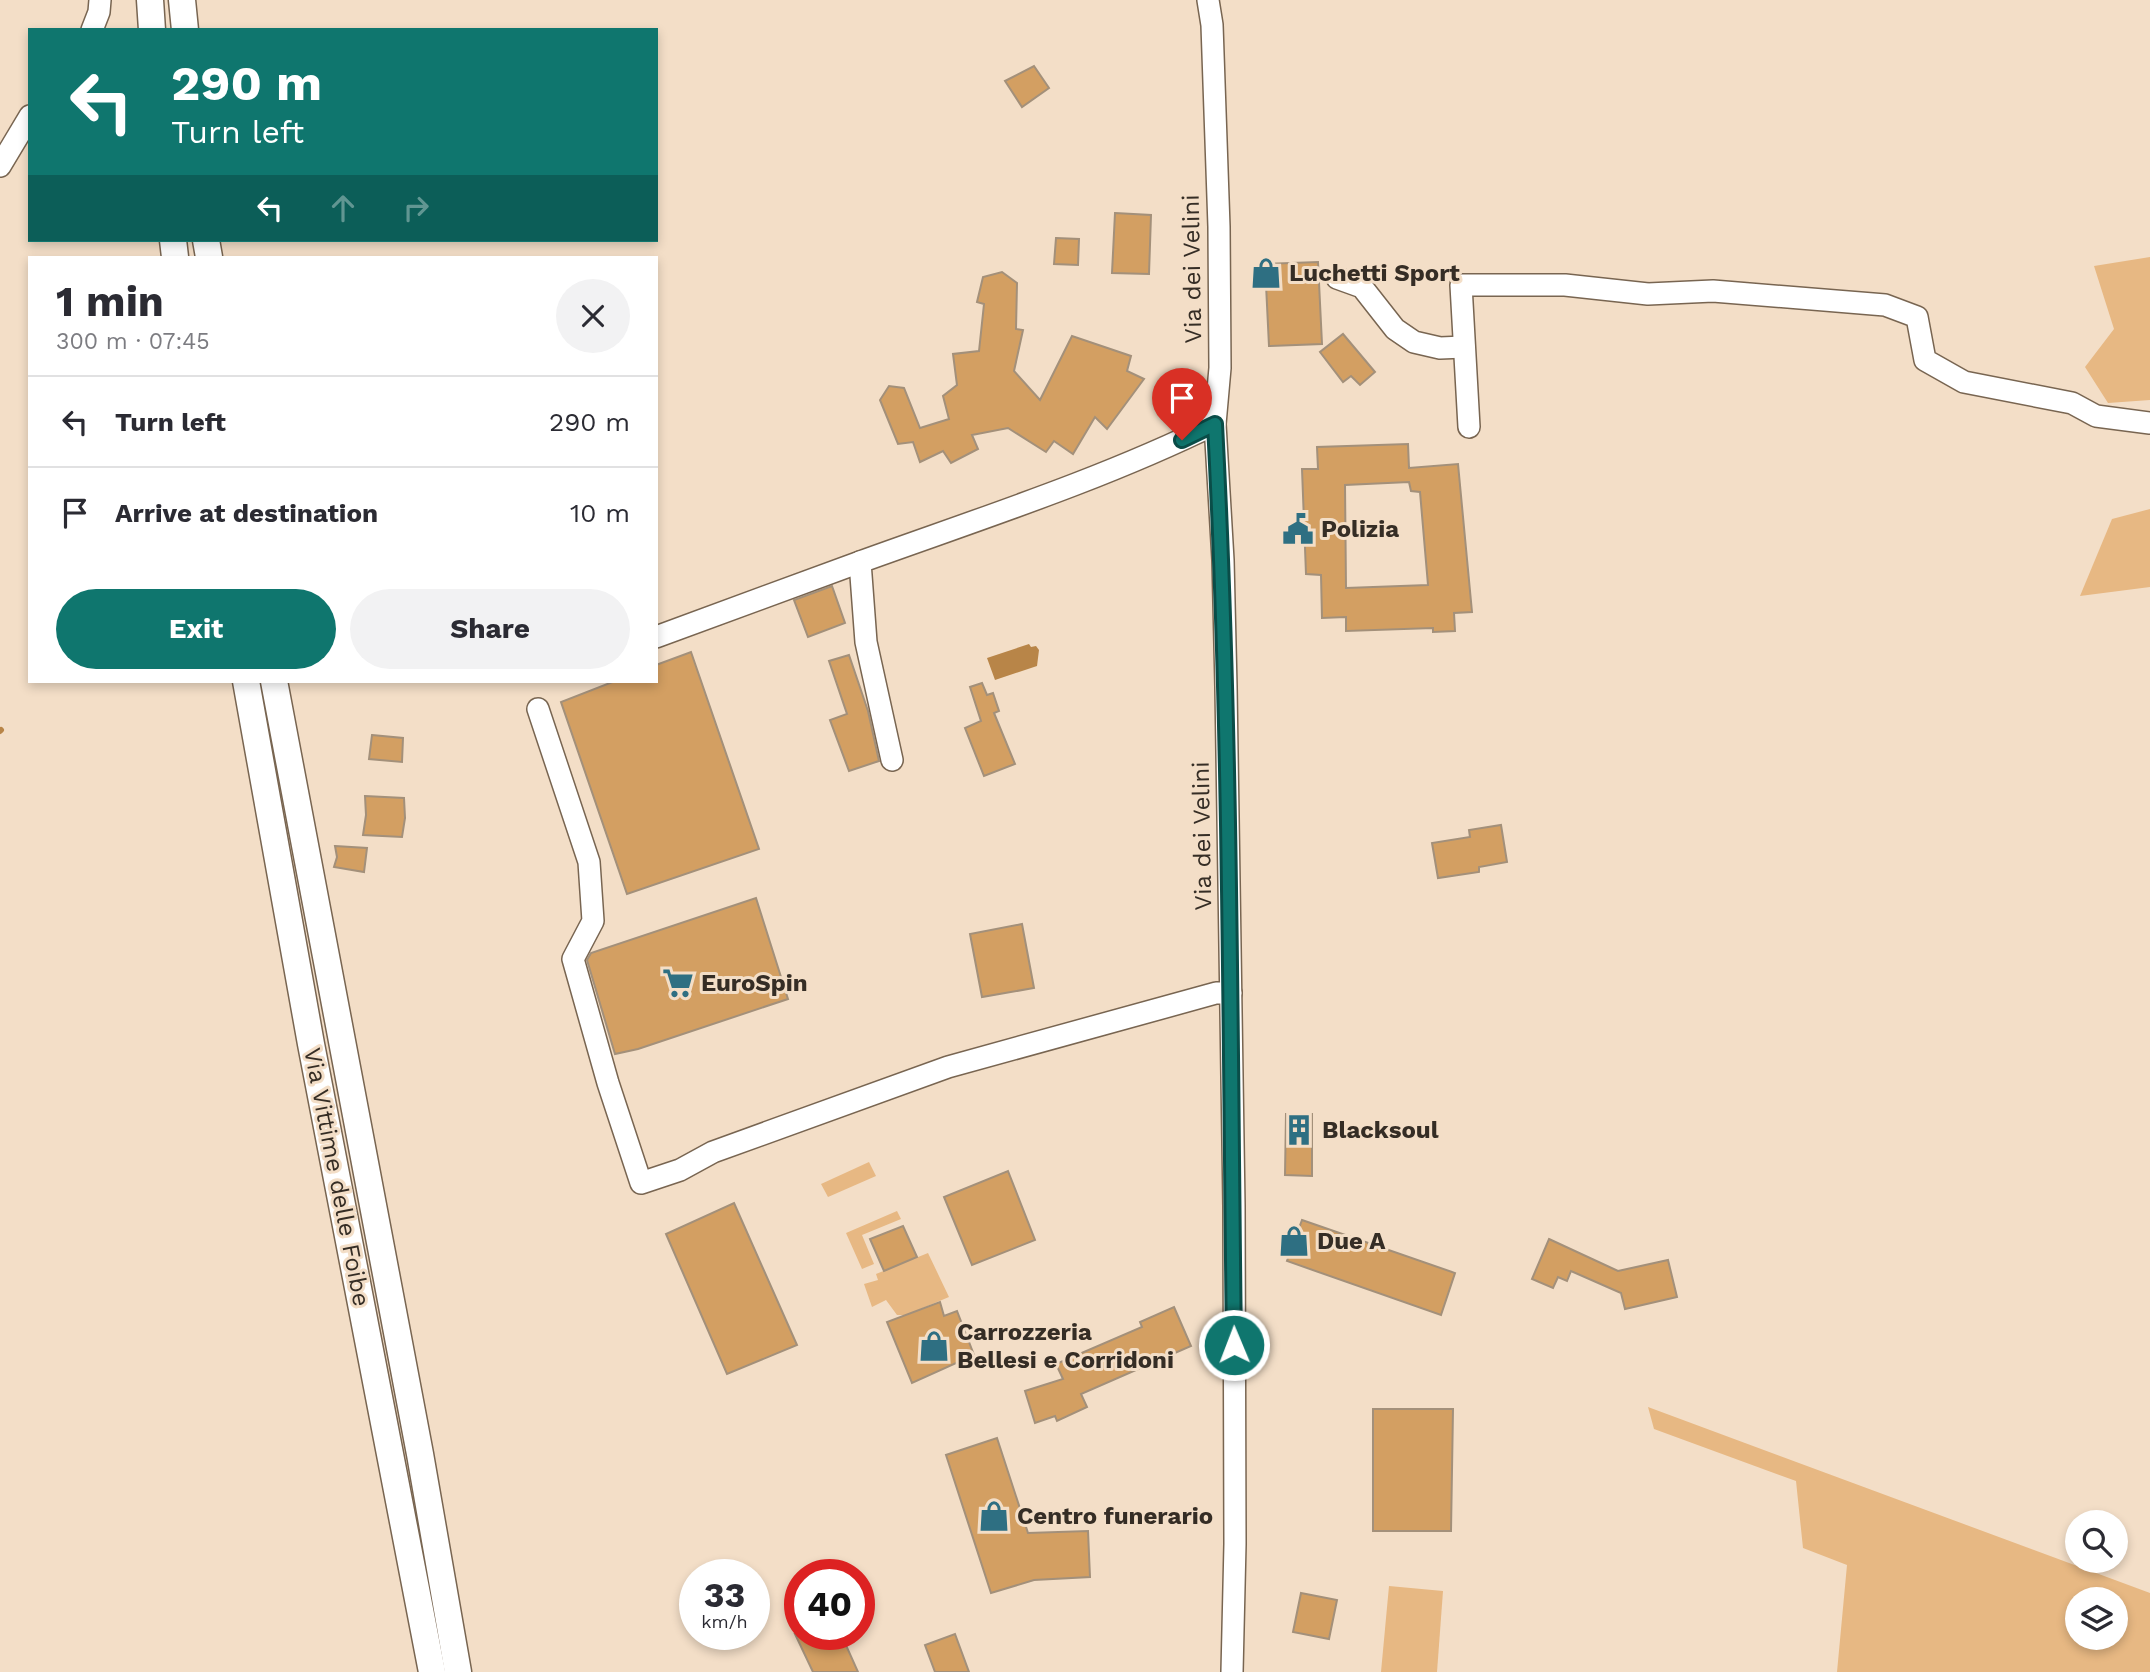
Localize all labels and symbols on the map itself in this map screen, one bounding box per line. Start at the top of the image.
street label: Via dei Velini [1177,194,1207,344]
shop icon: Luchetti Sport [1249,256,1283,290]
place label: Luchetti Sport [1289,259,1460,287]
pin [1152,368,1212,440]
public building icon: Polizia [1281,512,1315,546]
place label: Polizia [1321,515,1399,543]
street label: Via dei Velini [1187,761,1217,911]
supermarket icon: EuroSpin [661,966,695,1000]
place label: EuroSpin [701,969,808,997]
street label: Via Vittime delle Foibe [298,1045,376,1309]
building icon: Blacksoul [1282,1113,1316,1147]
place label: Blacksoul [1322,1116,1439,1144]
shop icon: Due A [1277,1224,1311,1258]
place label: Due A [1317,1227,1386,1255]
position arrow [1197,1308,1271,1382]
place label: Carrozzeria Bellesi e Corridoni [957,1318,1174,1374]
shop icon: Carrozzeria Bellesi e Corridoni [917,1329,951,1363]
shop icon: Centro funerario [977,1499,1011,1533]
place label: Centro funerario [1017,1502,1213,1530]
speed limit sign: 40 [784,1559,875,1650]

